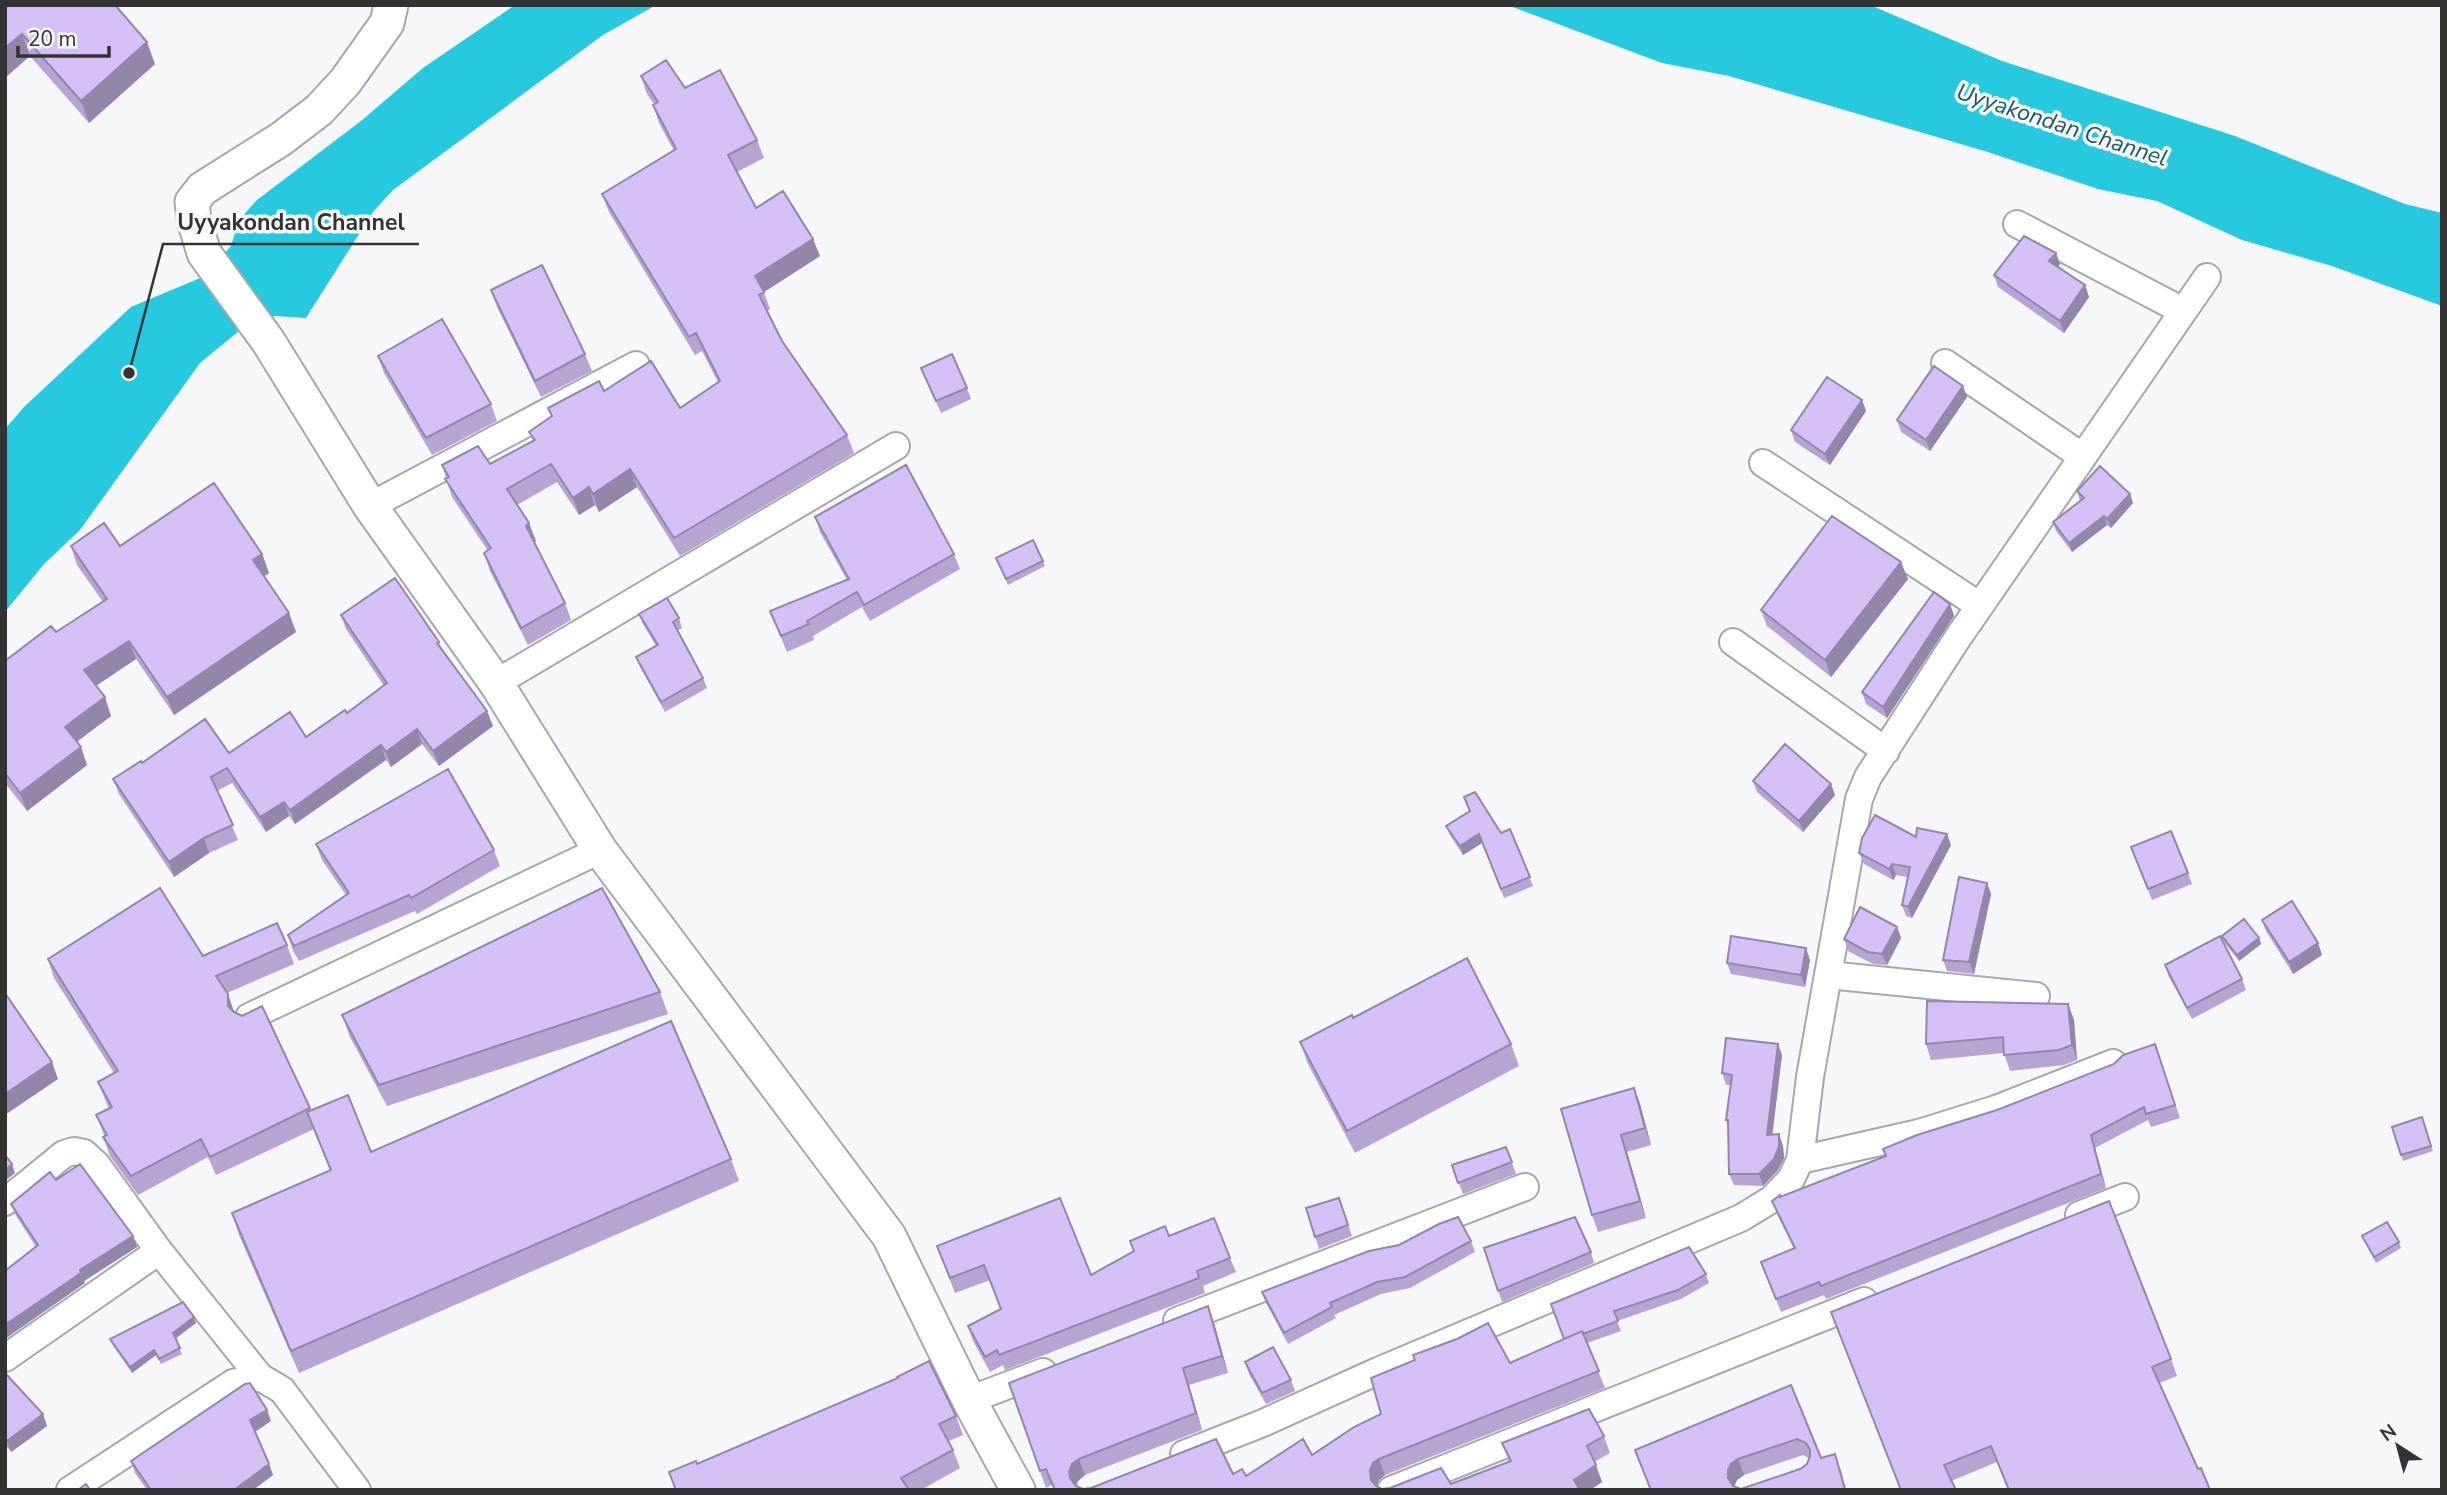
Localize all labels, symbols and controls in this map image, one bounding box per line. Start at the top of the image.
scale bar [18,14,108,58]
text: 20 m [28,25,77,53]
water label: Uyyakondan Channel [1952,76,2172,174]
callout: Uyyakondan Channel [163,200,419,244]
text: Uyyakondan Channel [177,207,405,238]
north arrow [2363,1411,2433,1481]
text: N [2375,1418,2402,1448]

